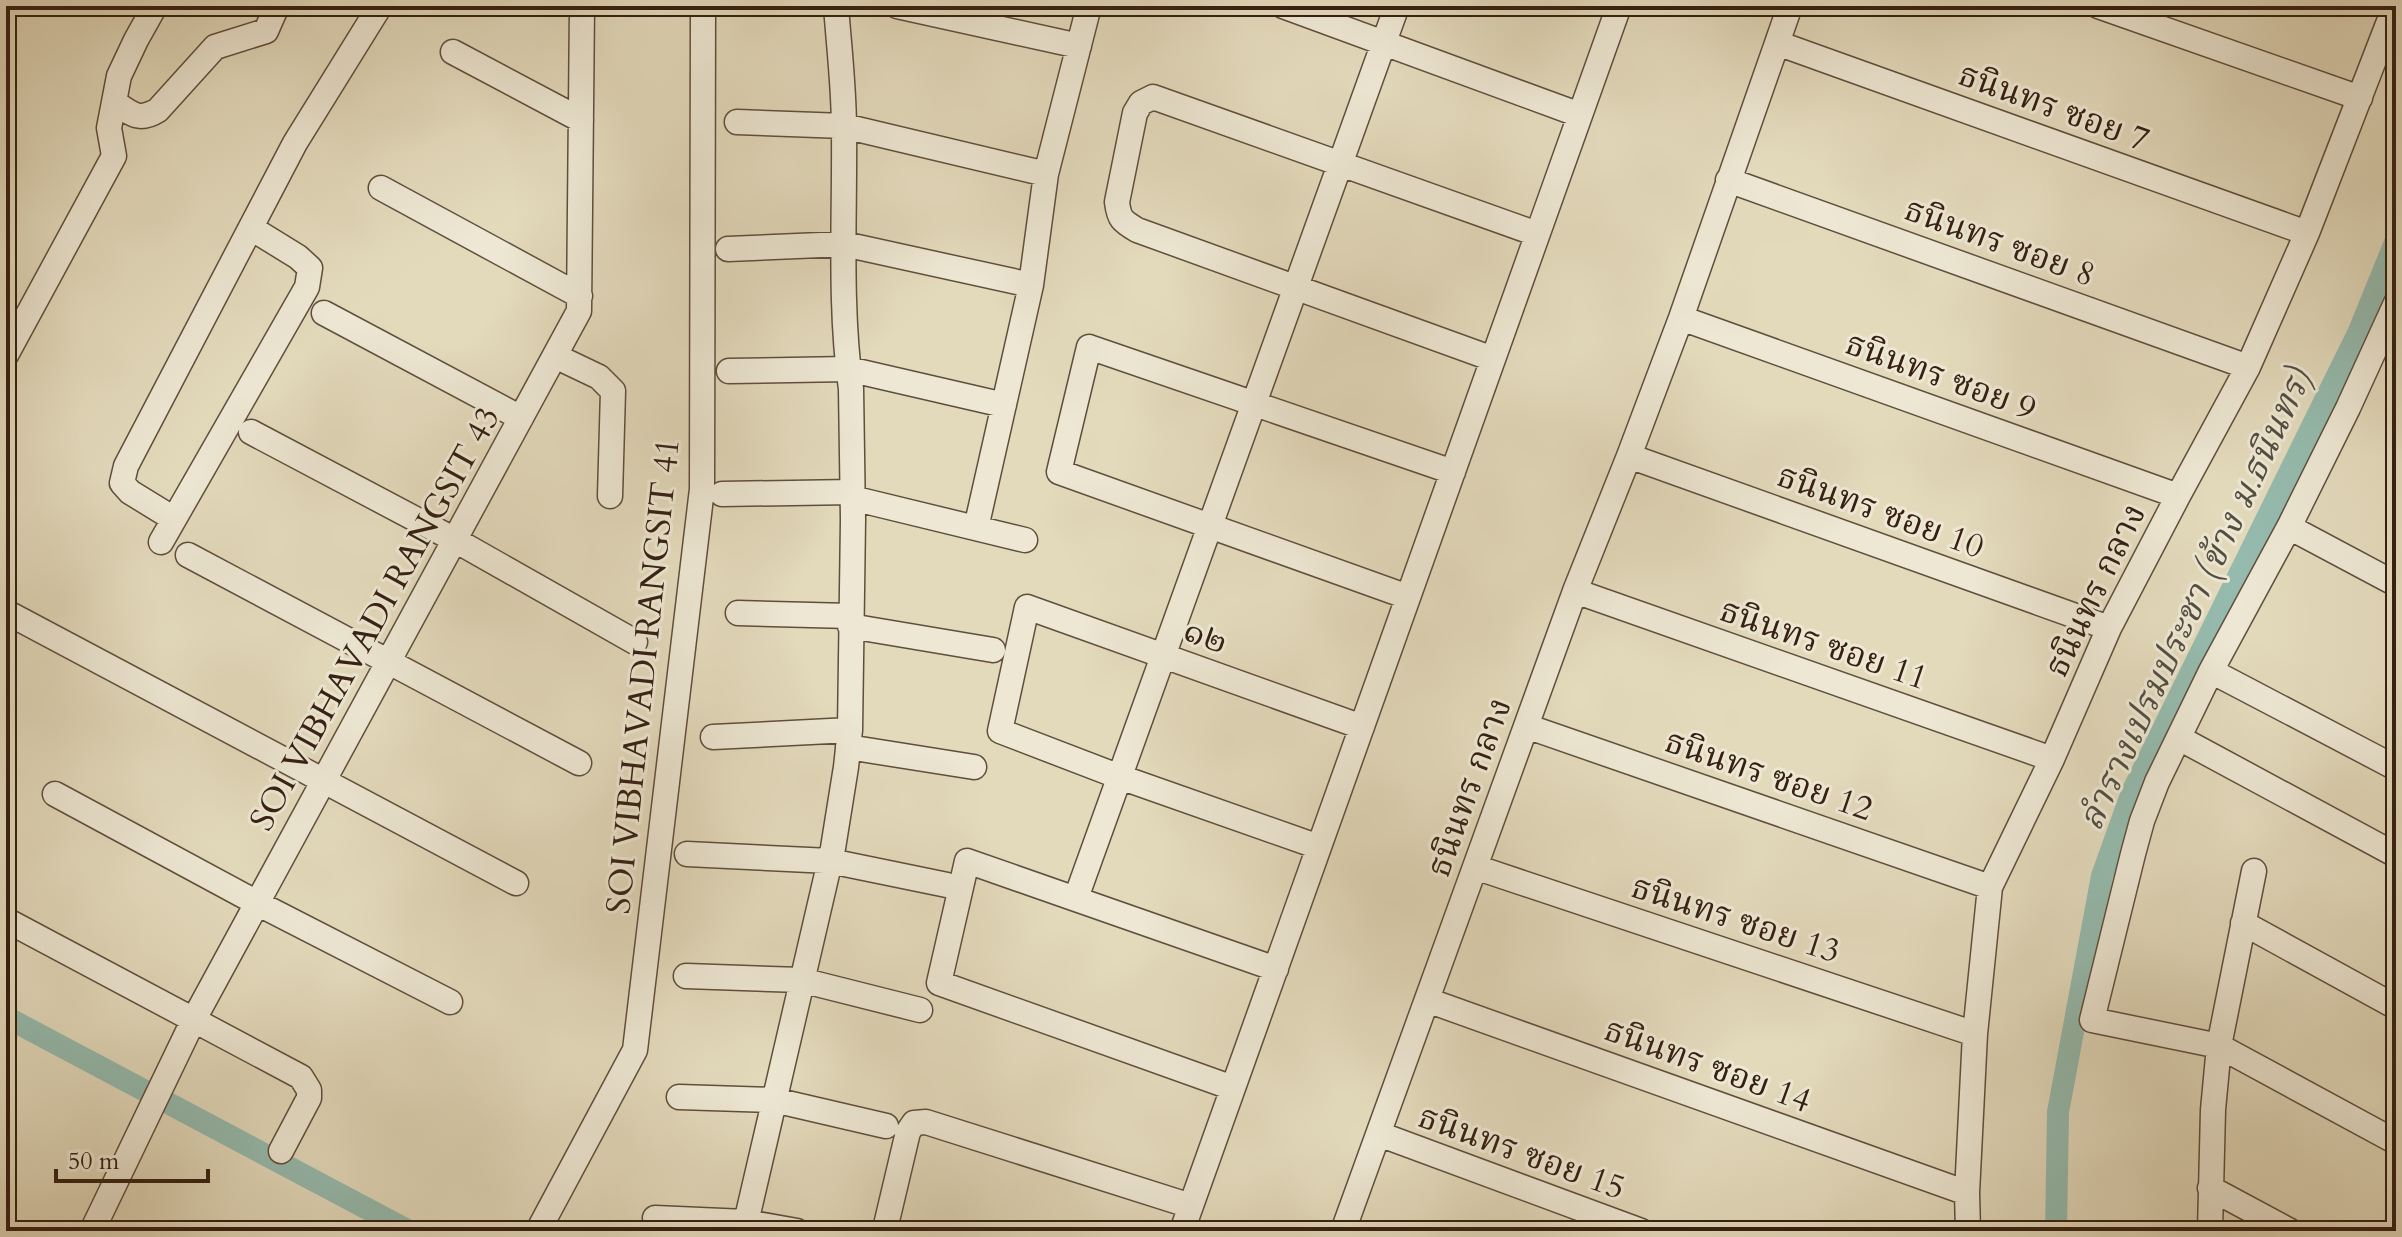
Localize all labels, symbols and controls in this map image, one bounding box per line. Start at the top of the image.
street label: ธนินทร ซอย 7 [1952,51,2155,163]
street label: ธนินทร ซอย 8 [1898,186,2101,298]
street label: ธนินทร ซอย 9 [1839,320,2042,432]
water label: ลำรางเปรมประชา (ข้าง ม.ธนินทร) [2066,359,2324,838]
street label: SOI VIBHAVADI RANGSIT 43 [239,398,511,839]
street label: SOI VIBHAVADI RANGSIT 41 [595,436,691,916]
street label: ธนินทร ซอย 10 [1771,452,1991,570]
street label: ธนินทร กลาง [2033,496,2157,685]
street label: ธนินทร ซอย 11 [1714,587,1934,701]
street label: ๑๒ [1177,607,1234,665]
street label: ธนินทร กลาง [1415,691,1523,883]
street label: ธนินทร ซอย 12 [1659,718,1879,832]
street label: ธนินทร ซอย 13 [1625,864,1846,974]
street label: ธนินทร ซอย 14 [1598,1006,1818,1124]
street label: ธนินทร ซอย 15 [1412,1093,1632,1211]
scale bar [56,1133,208,1183]
text: 50 m [68,1145,120,1178]

